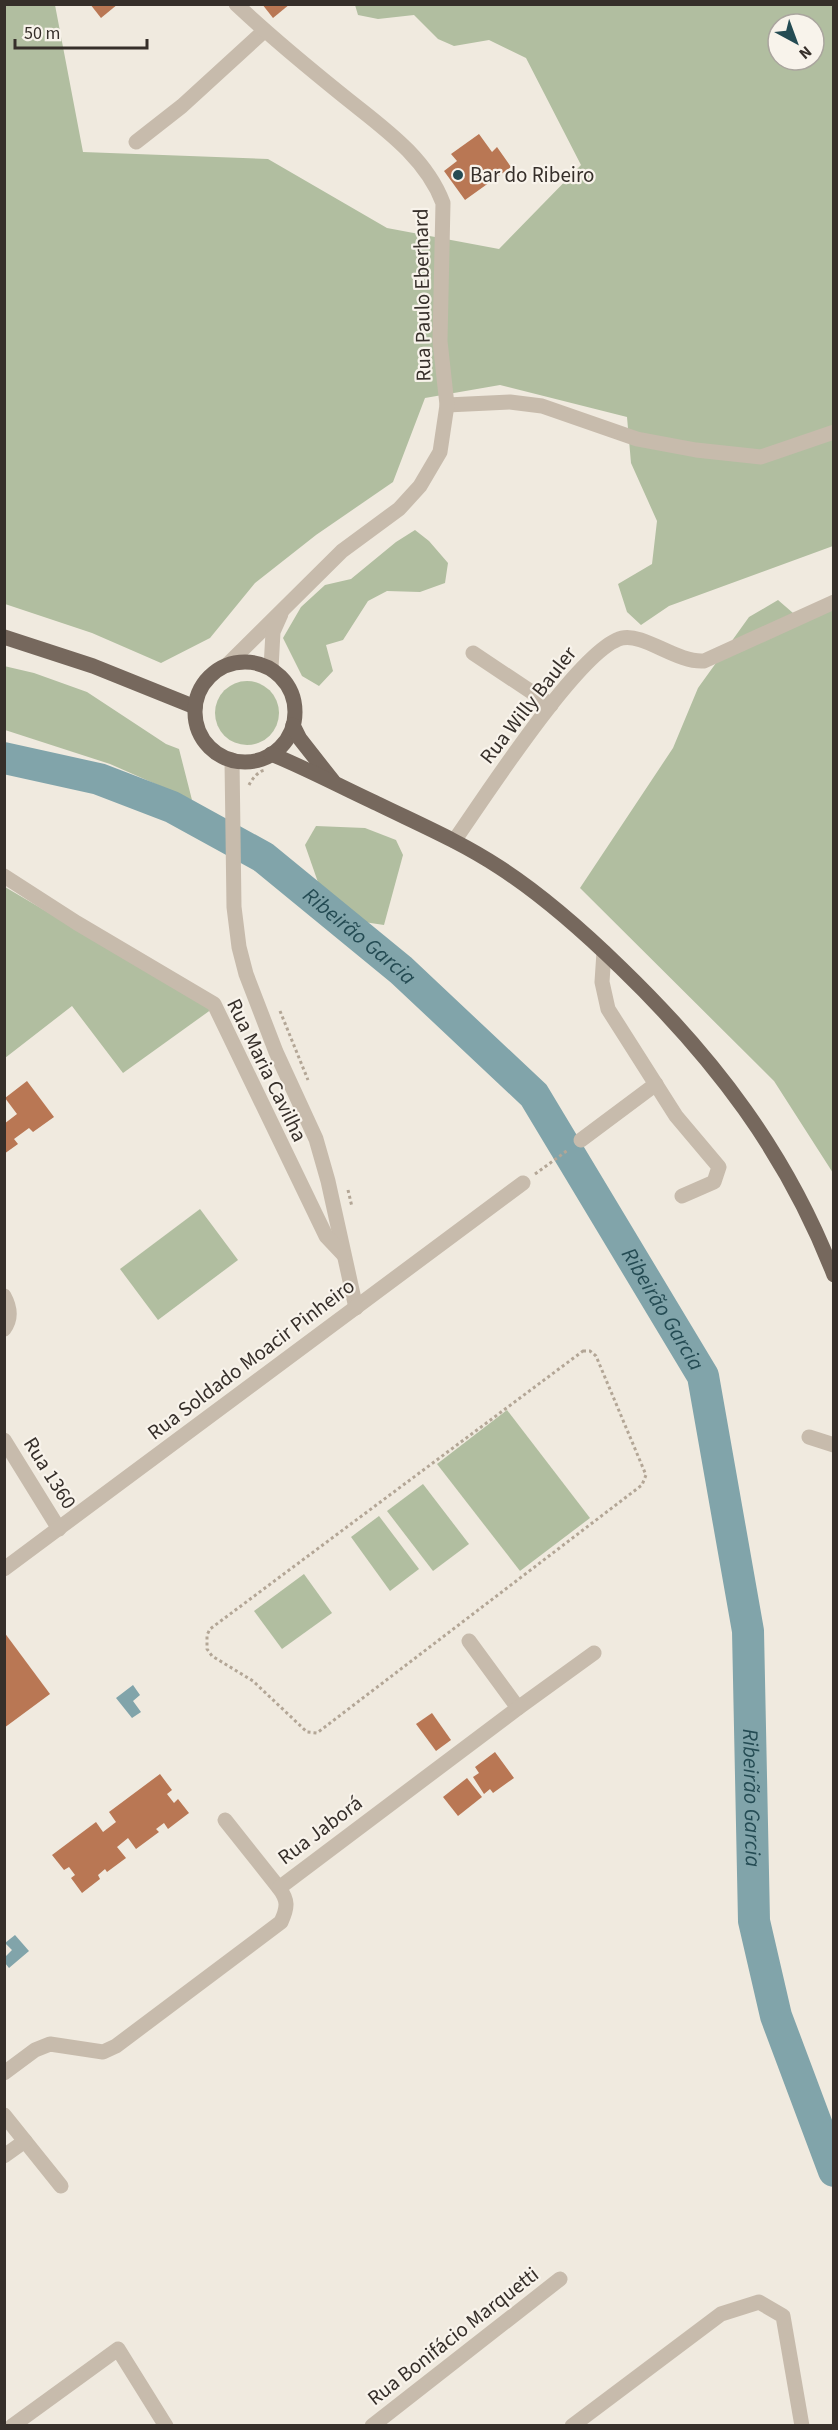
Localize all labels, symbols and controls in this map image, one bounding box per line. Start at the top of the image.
scale bar [15,12,147,50]
north arrow [766,12,826,72]
text: 50 m [24,21,60,46]
text: N [794,41,816,64]
place label: Bar do Ribeiro [470,160,594,190]
marker: Bar do Ribeiro [451,168,465,182]
street label: Rua Paulo Eberhard [405,208,439,382]
street label: Rua Willy Bauler [472,639,584,770]
water label: Ribeirão Garcia [296,880,423,992]
street label: Rua Maria Cavilha [219,993,315,1147]
water label: Ribeirão Garcia [613,1241,712,1377]
street label: Rua Soldado Moacir Pinheiro [141,1271,361,1447]
street label: Rua 1360 [16,1431,84,1515]
water label: Ribeirão Garcia [734,1728,769,1868]
street label: Rua Jaborá [271,1788,369,1872]
street label: Rua Bonifácio Marquetti [361,2259,545,2413]

